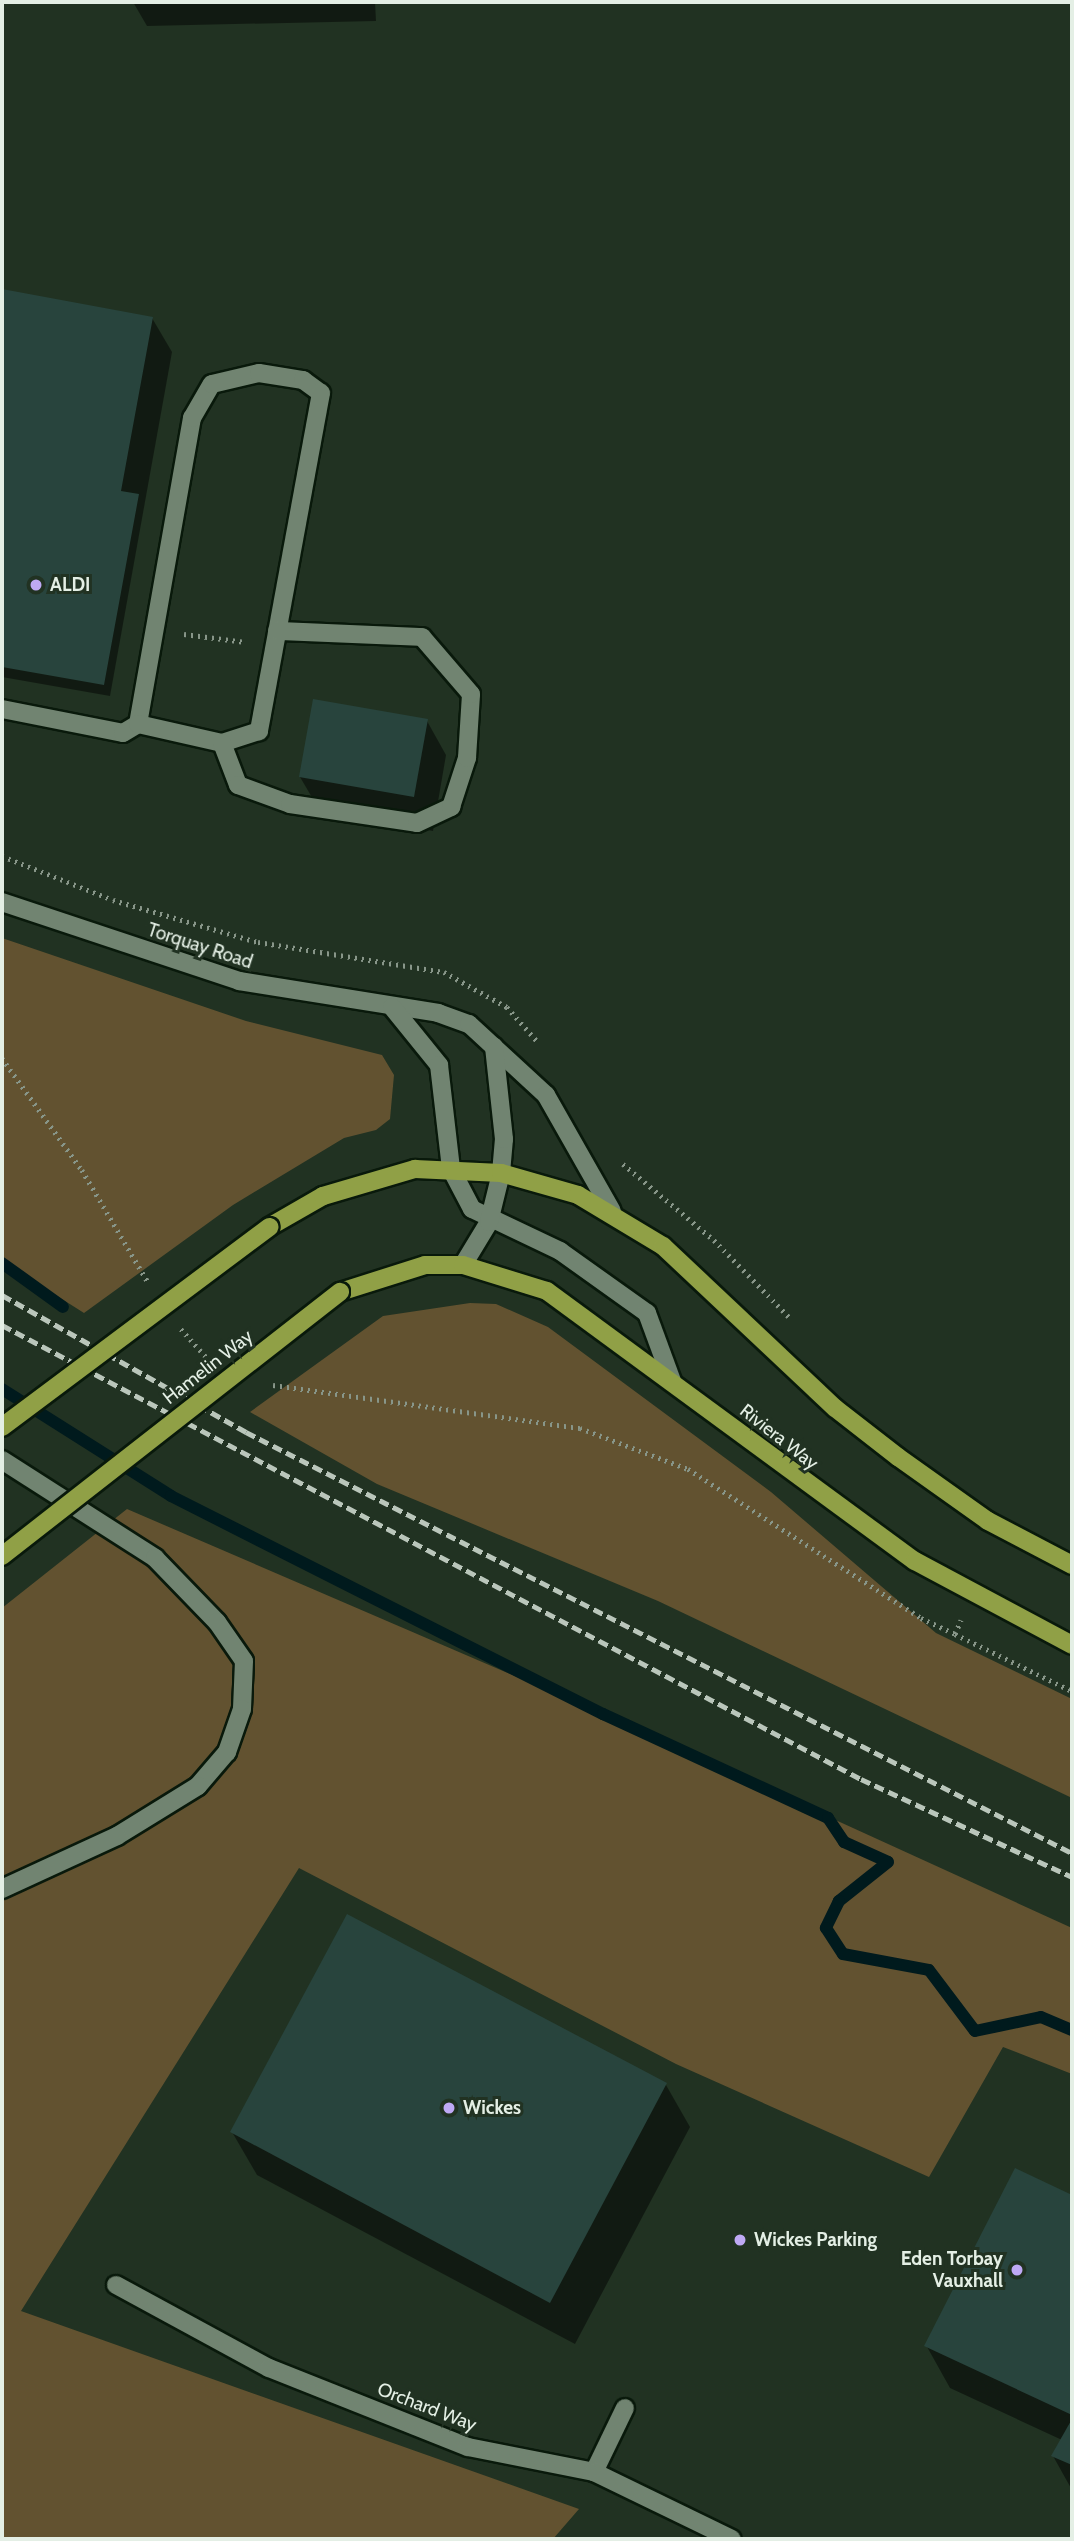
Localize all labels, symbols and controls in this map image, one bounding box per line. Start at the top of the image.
place label: ALDI [50,574,90,596]
marker: ALDI [28,577,44,593]
street label: Torquay Road [145,918,255,974]
street label: Hamelin Way [159,1325,257,1409]
street label: Riviera Way [735,1399,823,1475]
place label: Wickes [463,2097,521,2119]
marker: Wickes [441,2100,457,2116]
place label: Wickes Parking [754,2229,877,2251]
marker: Wickes Parking [732,2232,748,2248]
place label: Eden Torbay Vauxhall [901,2248,1003,2292]
marker: Eden Torbay Vauxhall [1009,2262,1025,2278]
street label: Orchard Way [374,2378,480,2436]

